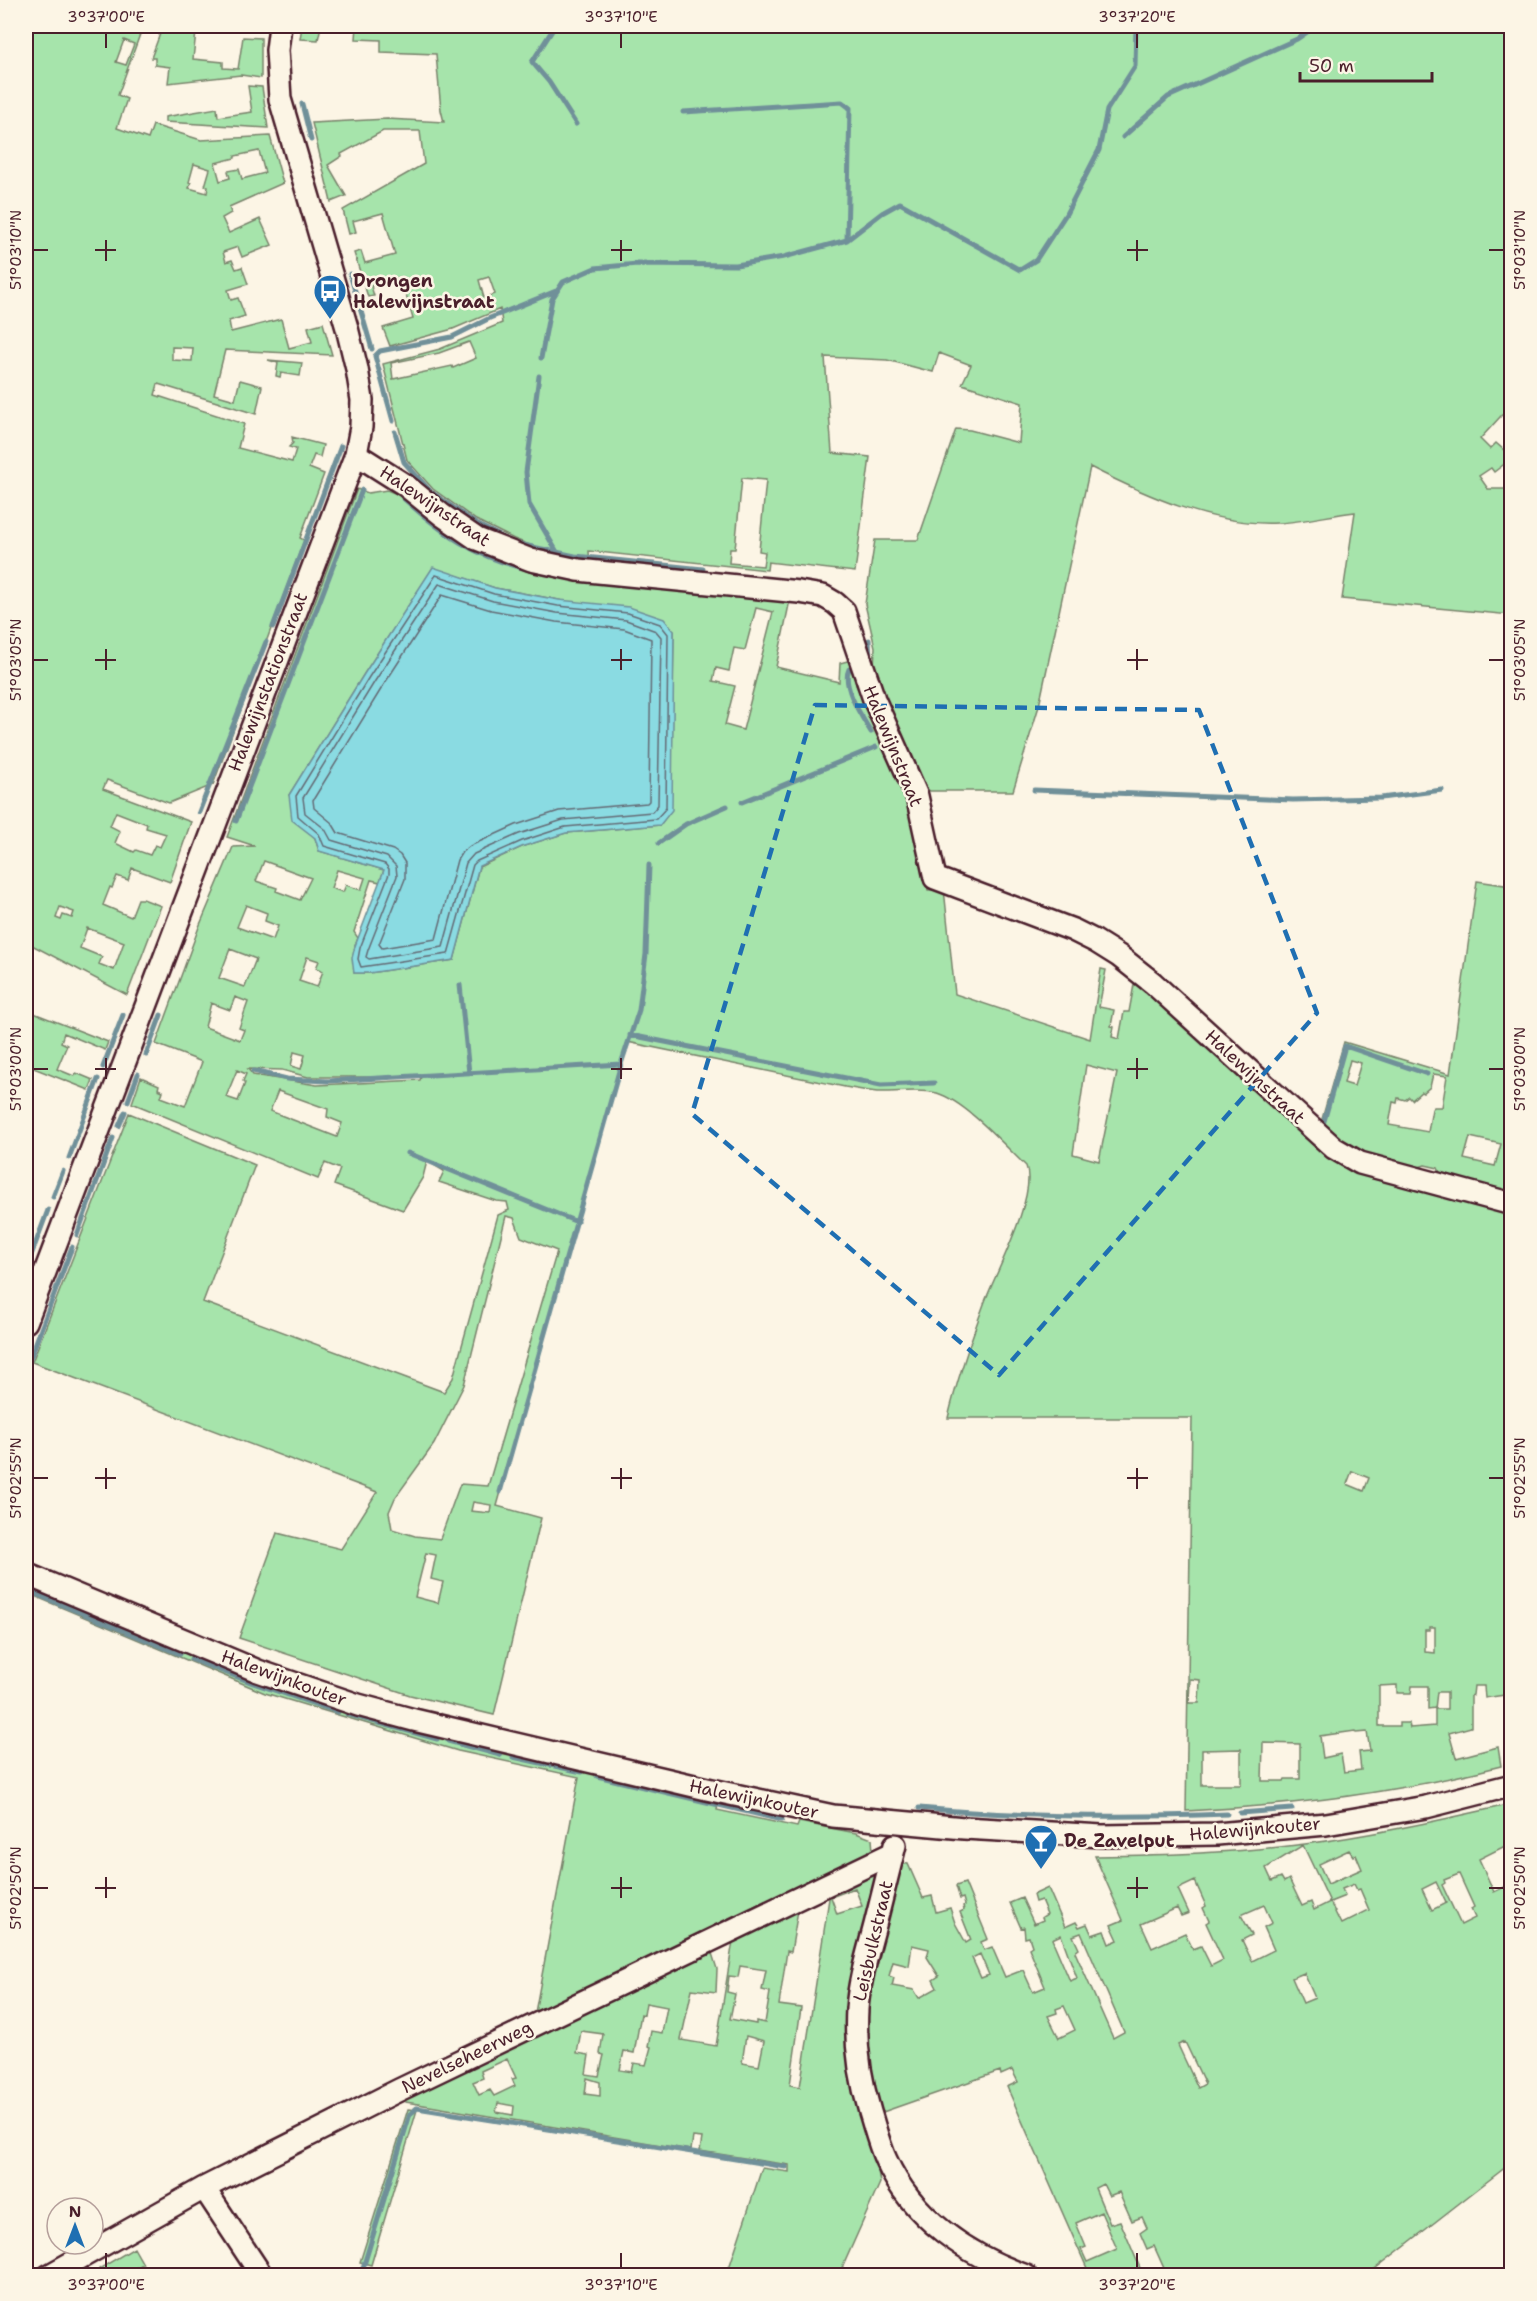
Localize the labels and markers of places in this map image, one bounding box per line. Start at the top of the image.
place label: Drongen Halewijnstraat [353,269,495,314]
bus stop icon: Drongen Halewijnstraat [312,273,348,320]
bar icon: De Zavelput [1023,1823,1059,1870]
place label: De Zavelput [1064,1829,1175,1853]

